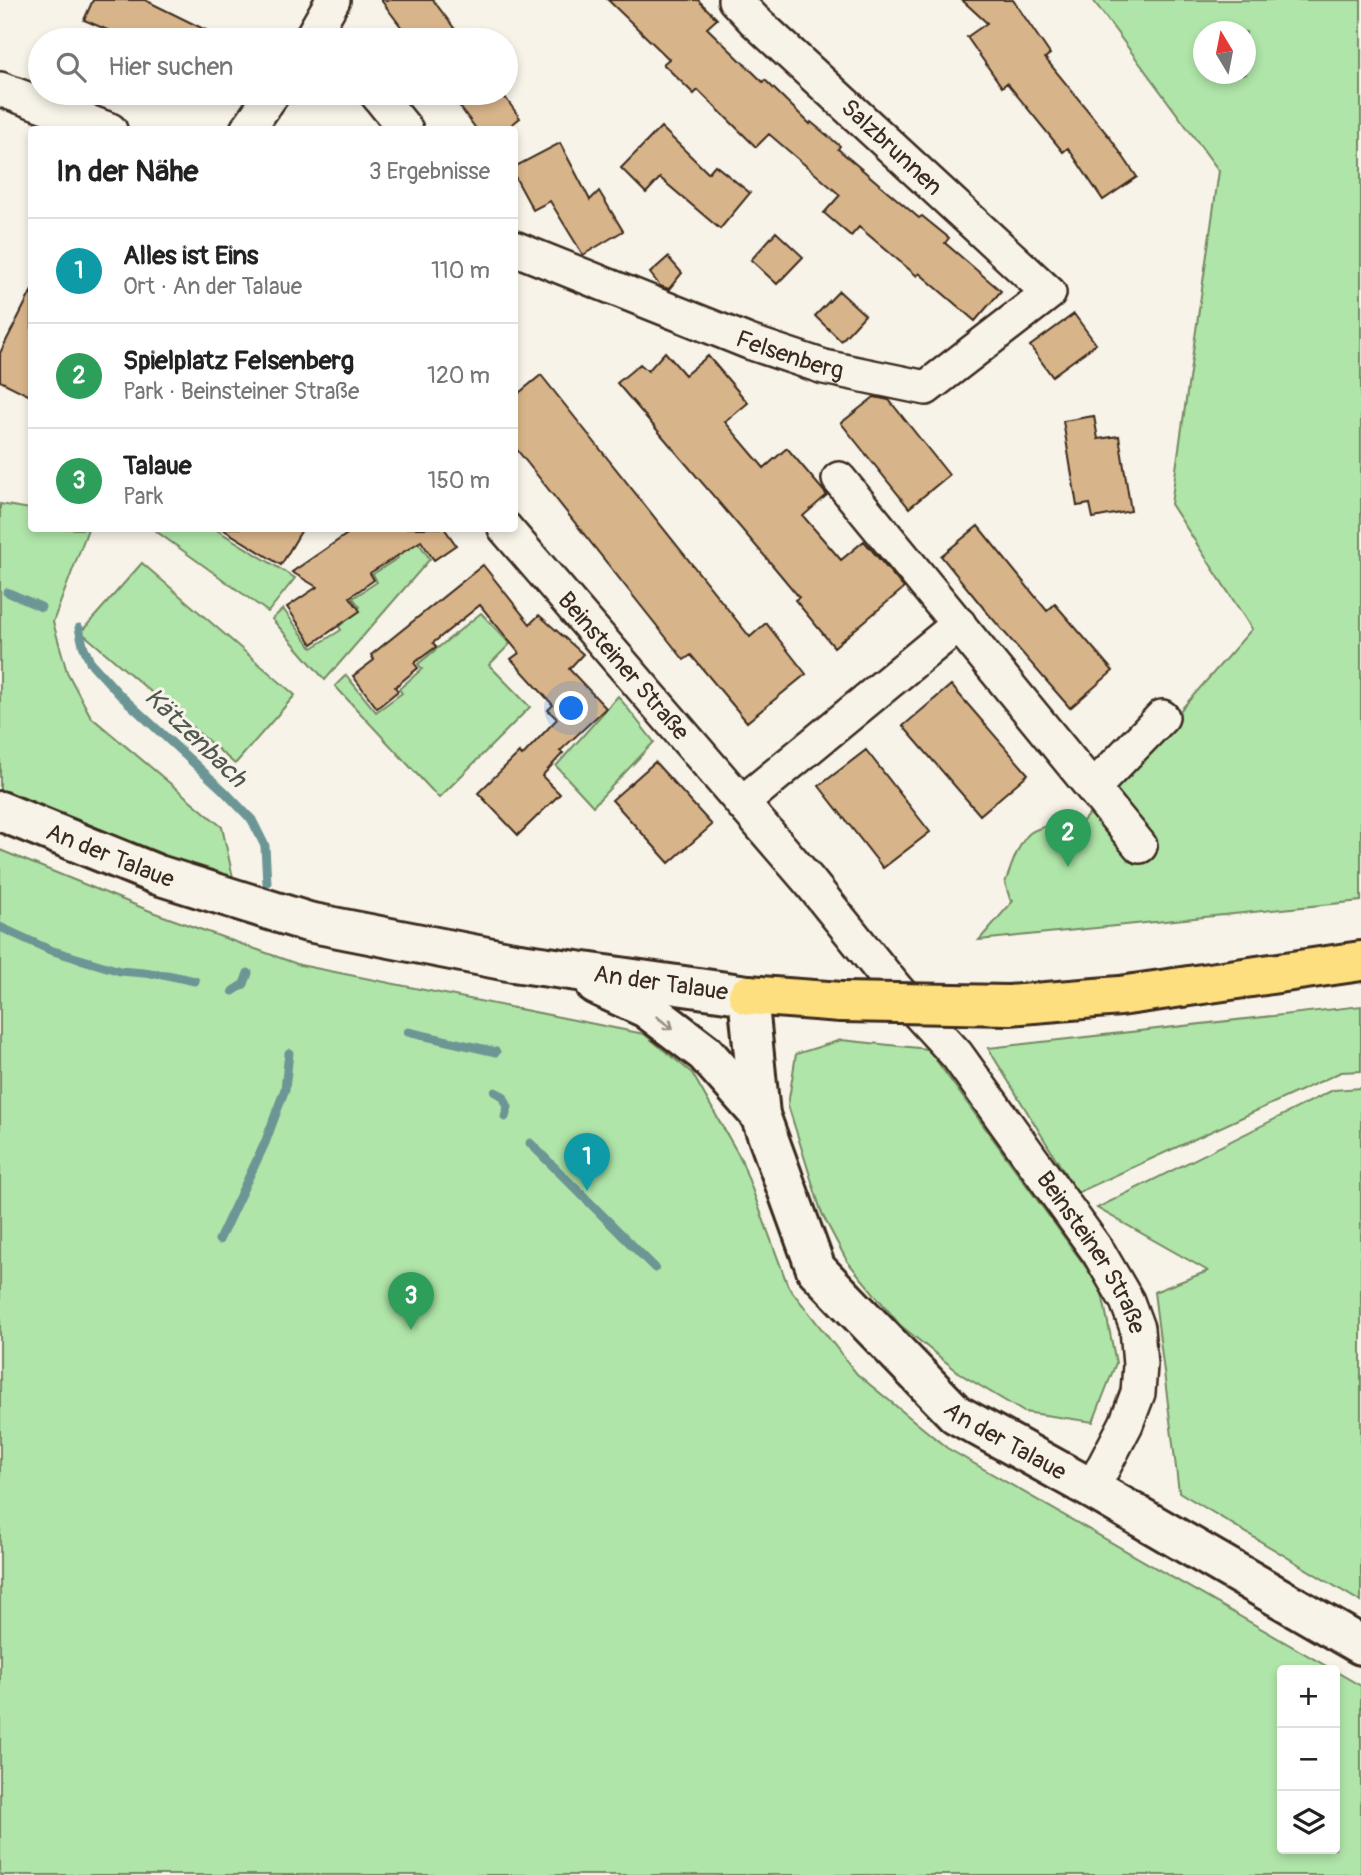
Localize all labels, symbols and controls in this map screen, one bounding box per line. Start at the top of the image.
north arrow [1193,21,1256,84]
search box [28,28,518,105]
icon: search [52,48,90,86]
text: Hier suchen [108,51,233,83]
street label: Salzbrunnen [835,93,948,202]
text: In der Nähe [56,153,198,190]
text: 3 Ergebnisse [369,157,490,186]
text: Alles ist Eins [123,240,258,272]
text: 1 [75,256,84,285]
text: 110 m [431,256,490,285]
text: Ort · An der Talaue [123,272,302,301]
street label: Felsenberg [732,324,846,386]
text: Spielplatz Felsenberg [123,345,354,377]
text: 2 [73,361,85,390]
text: 120 m [427,361,490,390]
text: Park · Beinsteiner Straße [123,377,359,406]
text: Talaue [123,450,192,482]
text: 3 [73,466,85,495]
text: 150 m [427,466,490,495]
text: Park [123,482,163,511]
street label: Beinsteiner Straße [552,586,695,746]
water label: Kätzenbach [138,681,254,795]
your location [554,691,588,725]
pin: 2 [1045,809,1091,867]
street label: An der Talaue [42,817,178,894]
street label: An der Talaue [592,960,730,1007]
one-way arrow [655,1015,674,1030]
pin: 1 [564,1133,610,1191]
street label: Beinsteiner Straße [1030,1166,1152,1338]
pin: 3 [388,1272,434,1330]
street label: An der Talaue [937,1396,1071,1487]
map controls [1277,1665,1340,1854]
button: + [1277,1665,1340,1728]
button: − [1277,1728,1340,1791]
button: layers [1277,1791,1340,1854]

